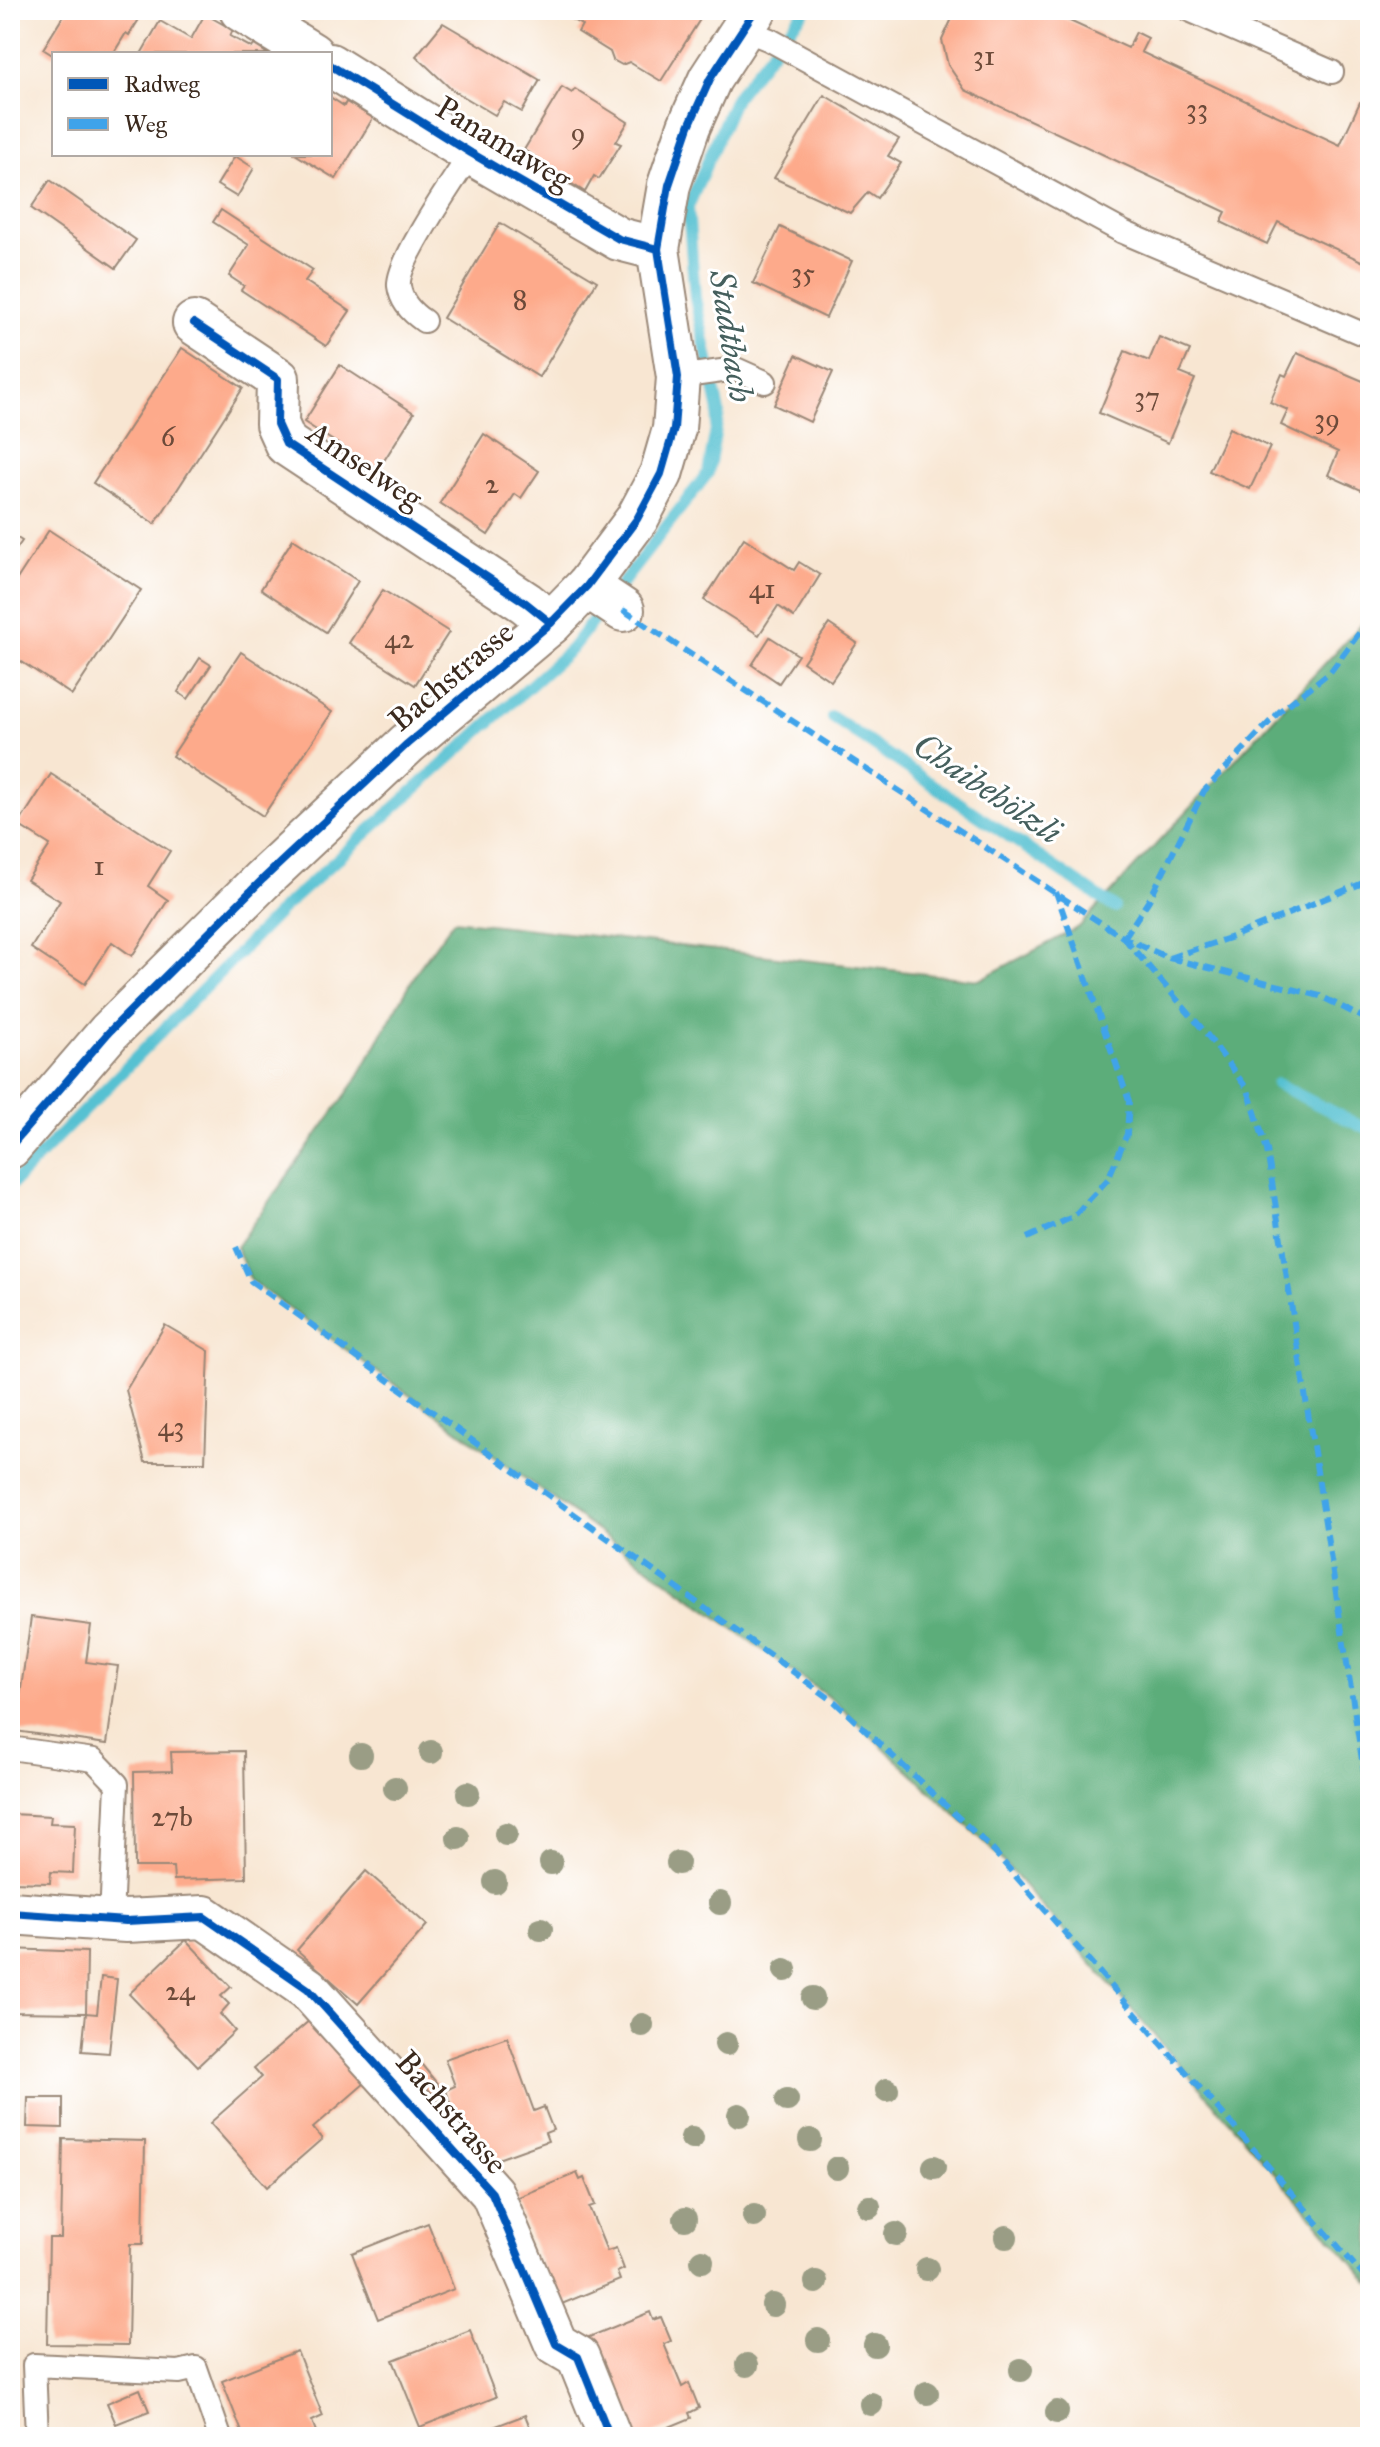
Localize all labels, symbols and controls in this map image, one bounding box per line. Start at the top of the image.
house number: 31 [973,38,995,73]
legend [52,52,332,156]
text: Radweg [124,69,200,99]
street label: Panamaweg [429,88,580,200]
house number: 33 [1186,91,1208,126]
text: Weg [124,109,168,139]
house number: 9 [570,115,586,150]
house number: 35 [791,255,815,290]
water label: Stadtbach [701,266,762,405]
house number: 8 [513,282,527,317]
house number: 37 [1134,379,1160,414]
house number: 39 [1314,401,1340,436]
street label: Amselweg [298,412,431,519]
house number: 6 [161,419,177,454]
house number: 2 [485,466,499,501]
house number: 41 [749,571,775,606]
street label: Bachstrasse [381,613,522,740]
house number: 42 [384,621,414,656]
water label: Chaibehölzli [906,724,1070,853]
house number: 1 [93,848,105,883]
house number: 43 [158,1409,184,1444]
house number: 27b [151,1799,193,1834]
house number: 24 [165,1973,196,2008]
street label: Bachstrasse [387,2043,516,2182]

